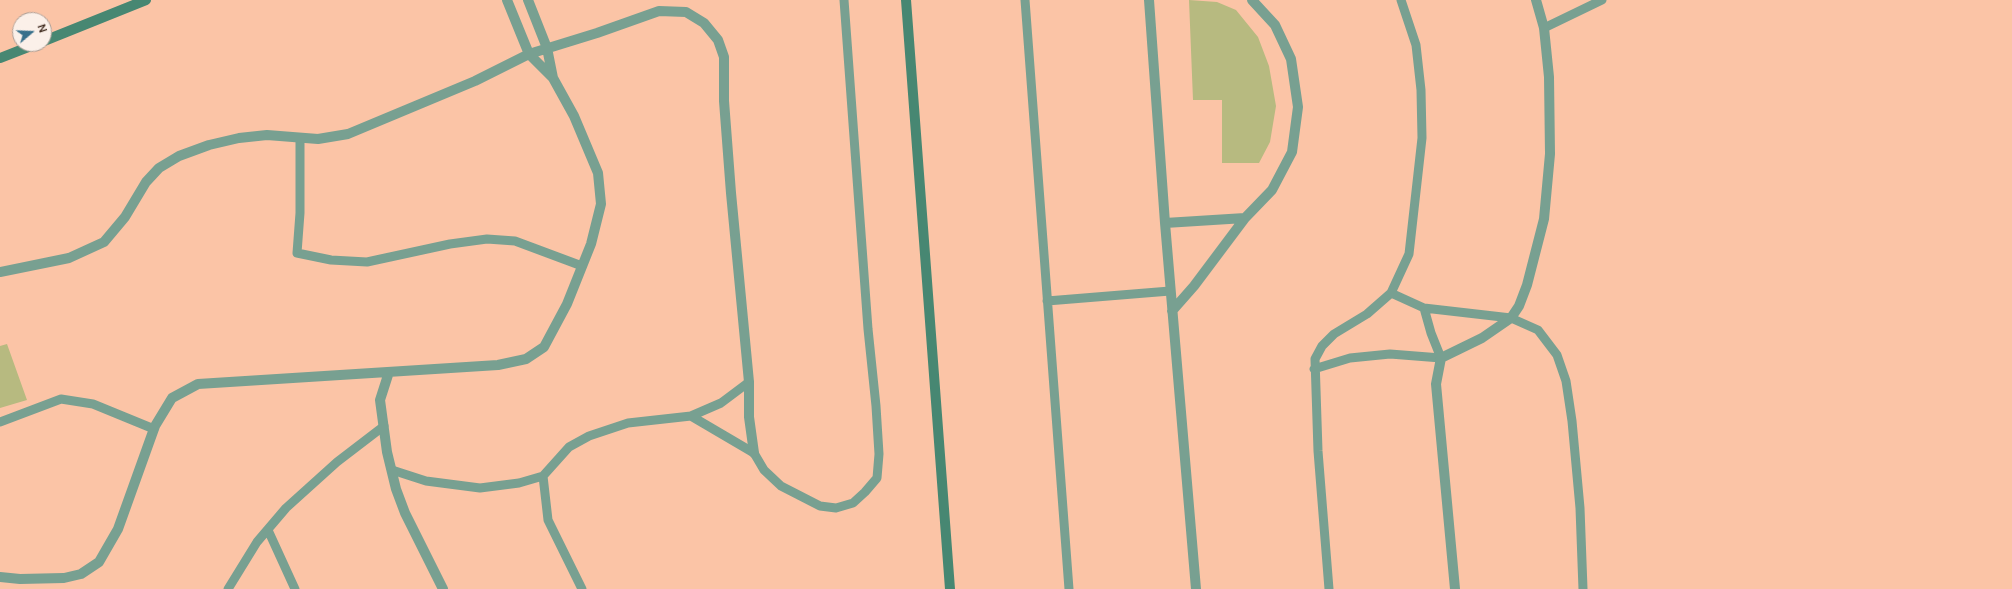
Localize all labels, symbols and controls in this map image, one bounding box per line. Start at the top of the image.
north arrow [12,12,52,52]
text: N [34,22,51,34]

